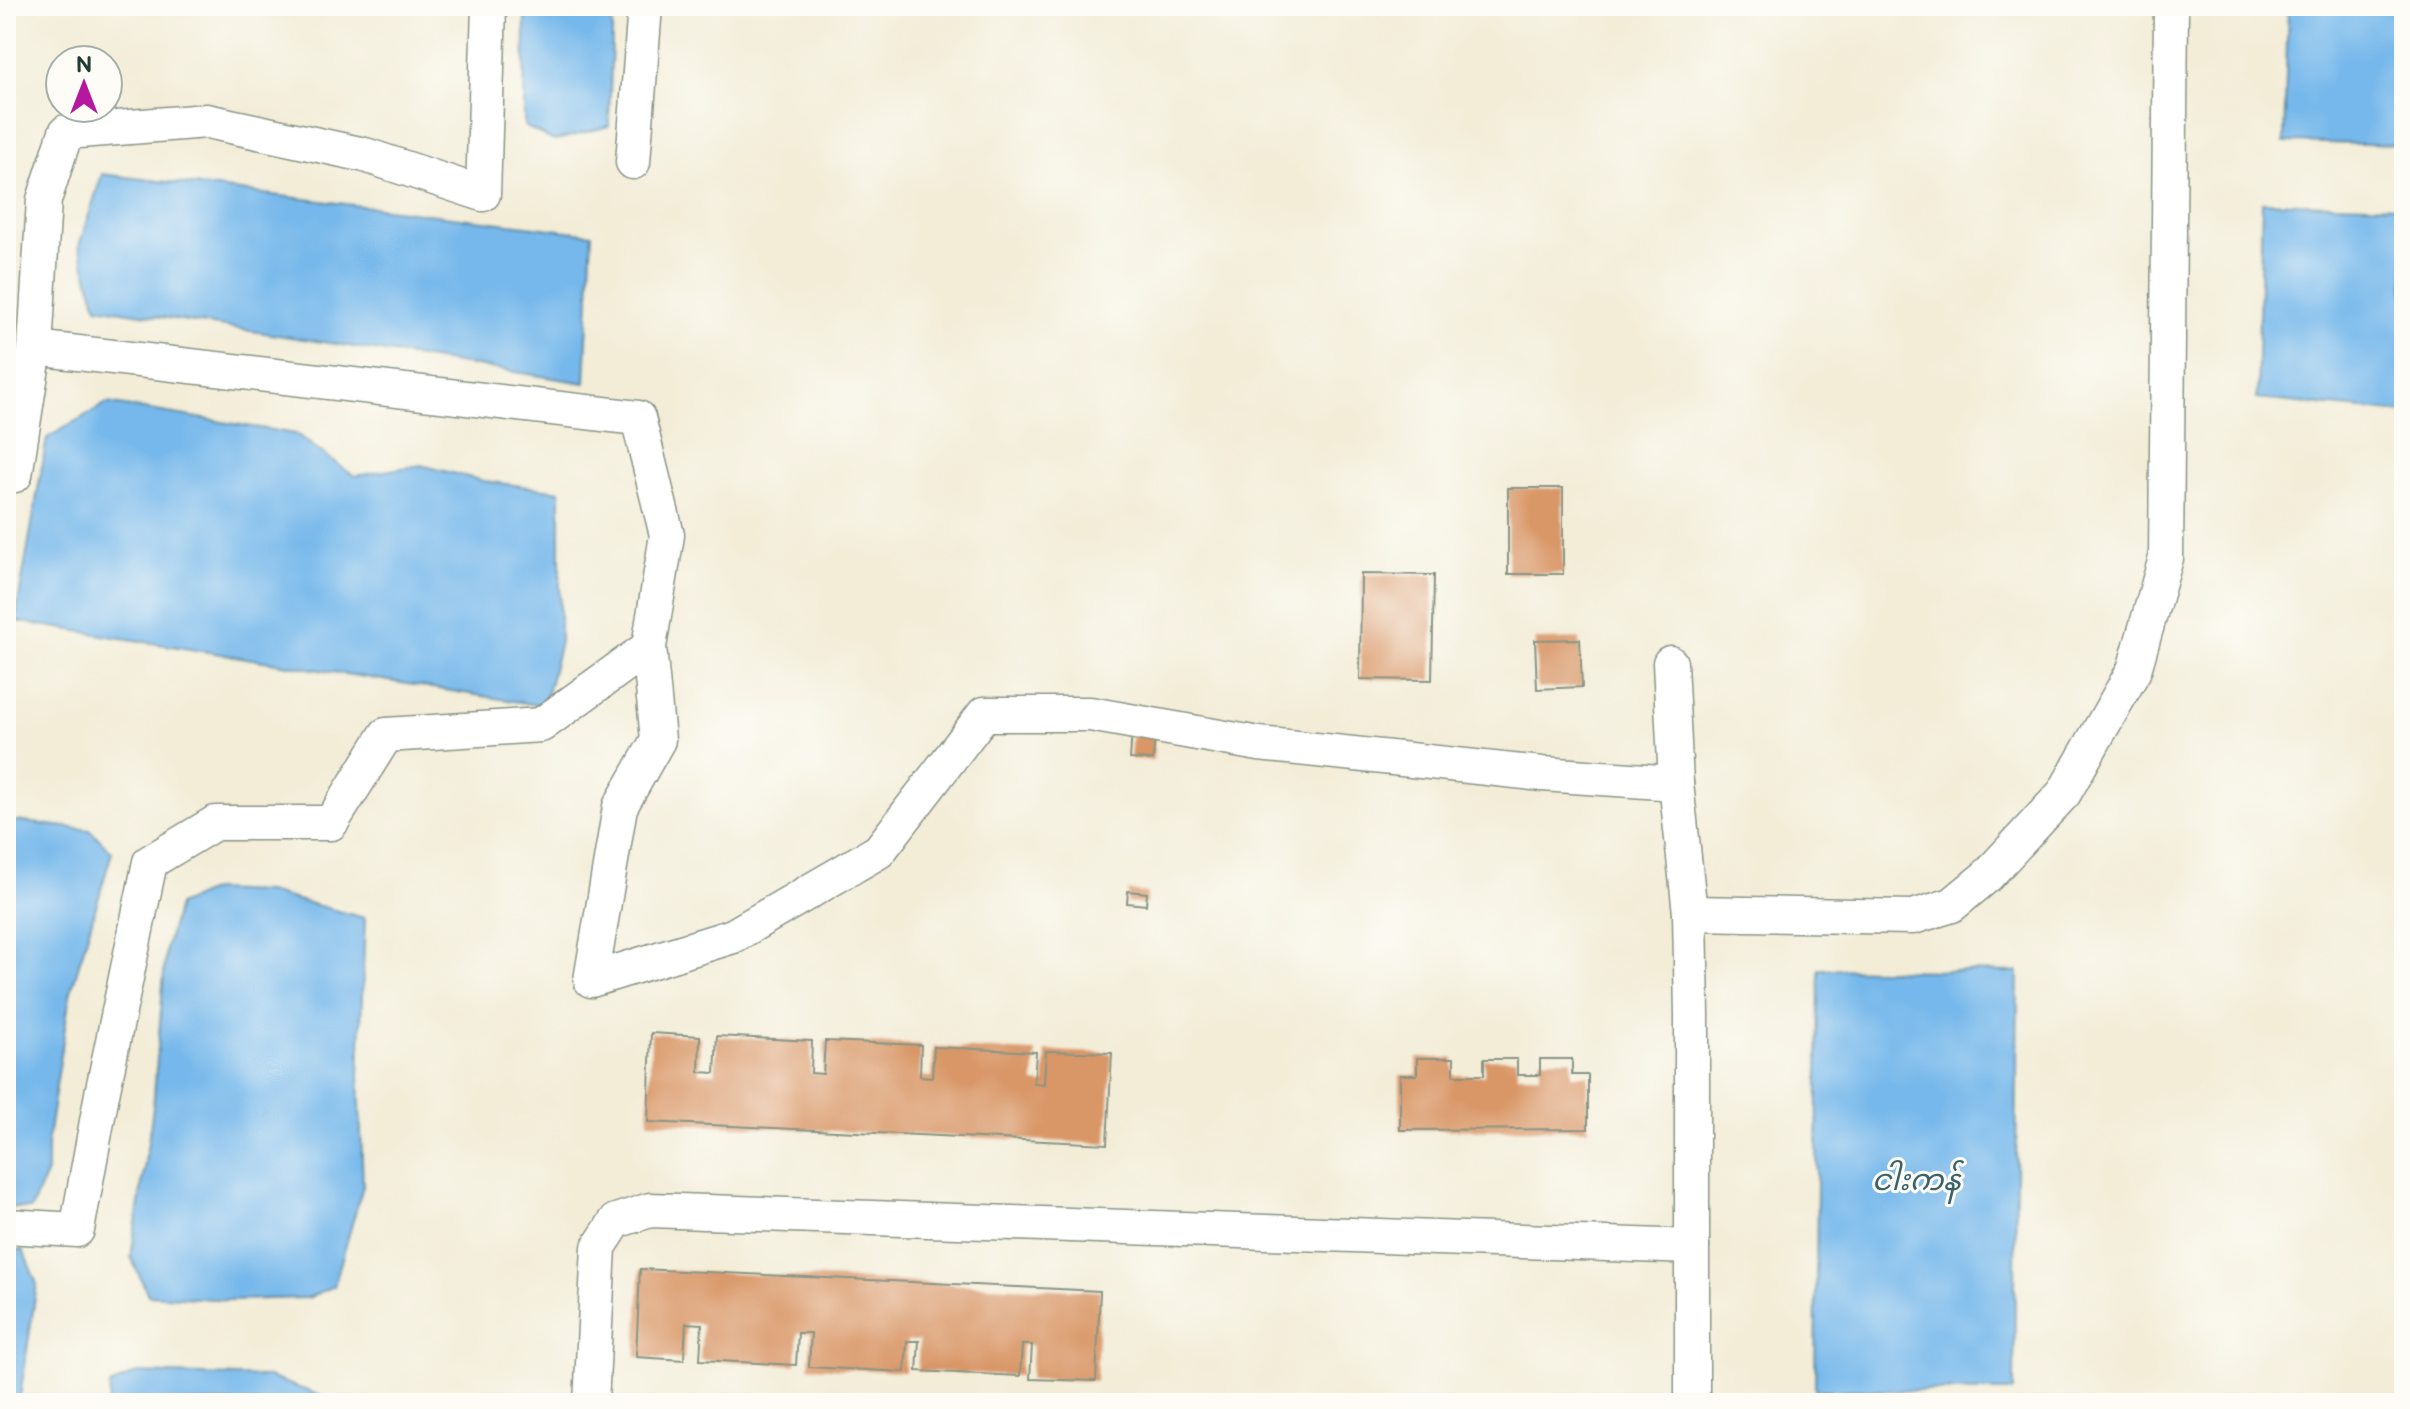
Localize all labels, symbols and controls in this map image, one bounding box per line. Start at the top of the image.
north arrow [44,44,124,124]
text: N [76,52,92,79]
water label: ငါးကန် [1872,1159,1965,1205]

